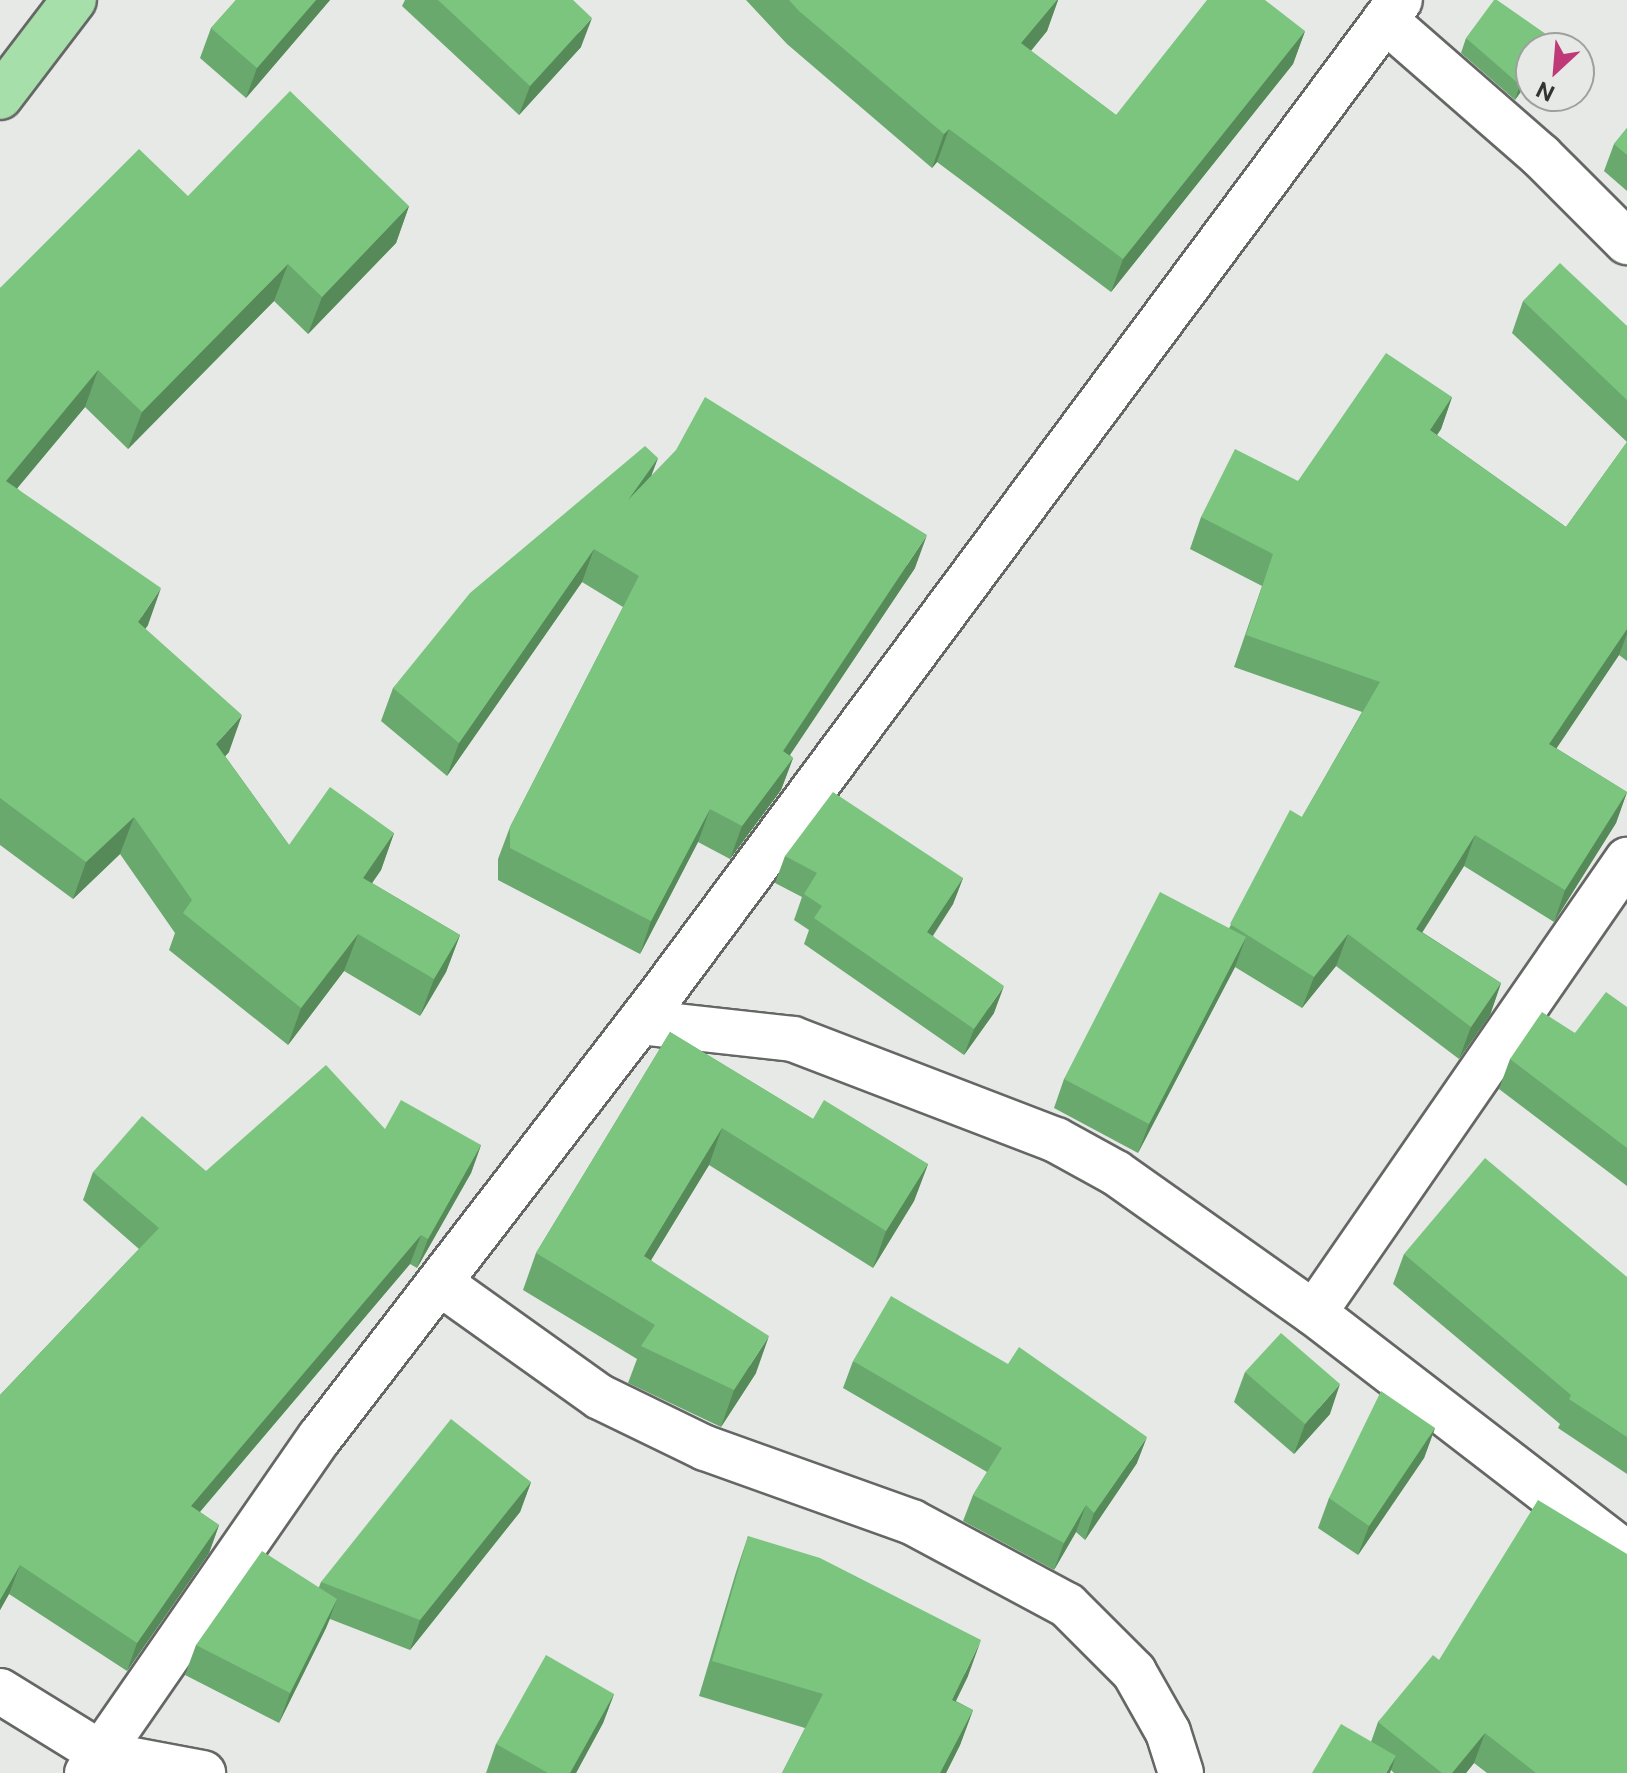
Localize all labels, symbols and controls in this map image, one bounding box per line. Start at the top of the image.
north arrow [1515,32,1595,112]
text: N [1532,76,1559,107]

